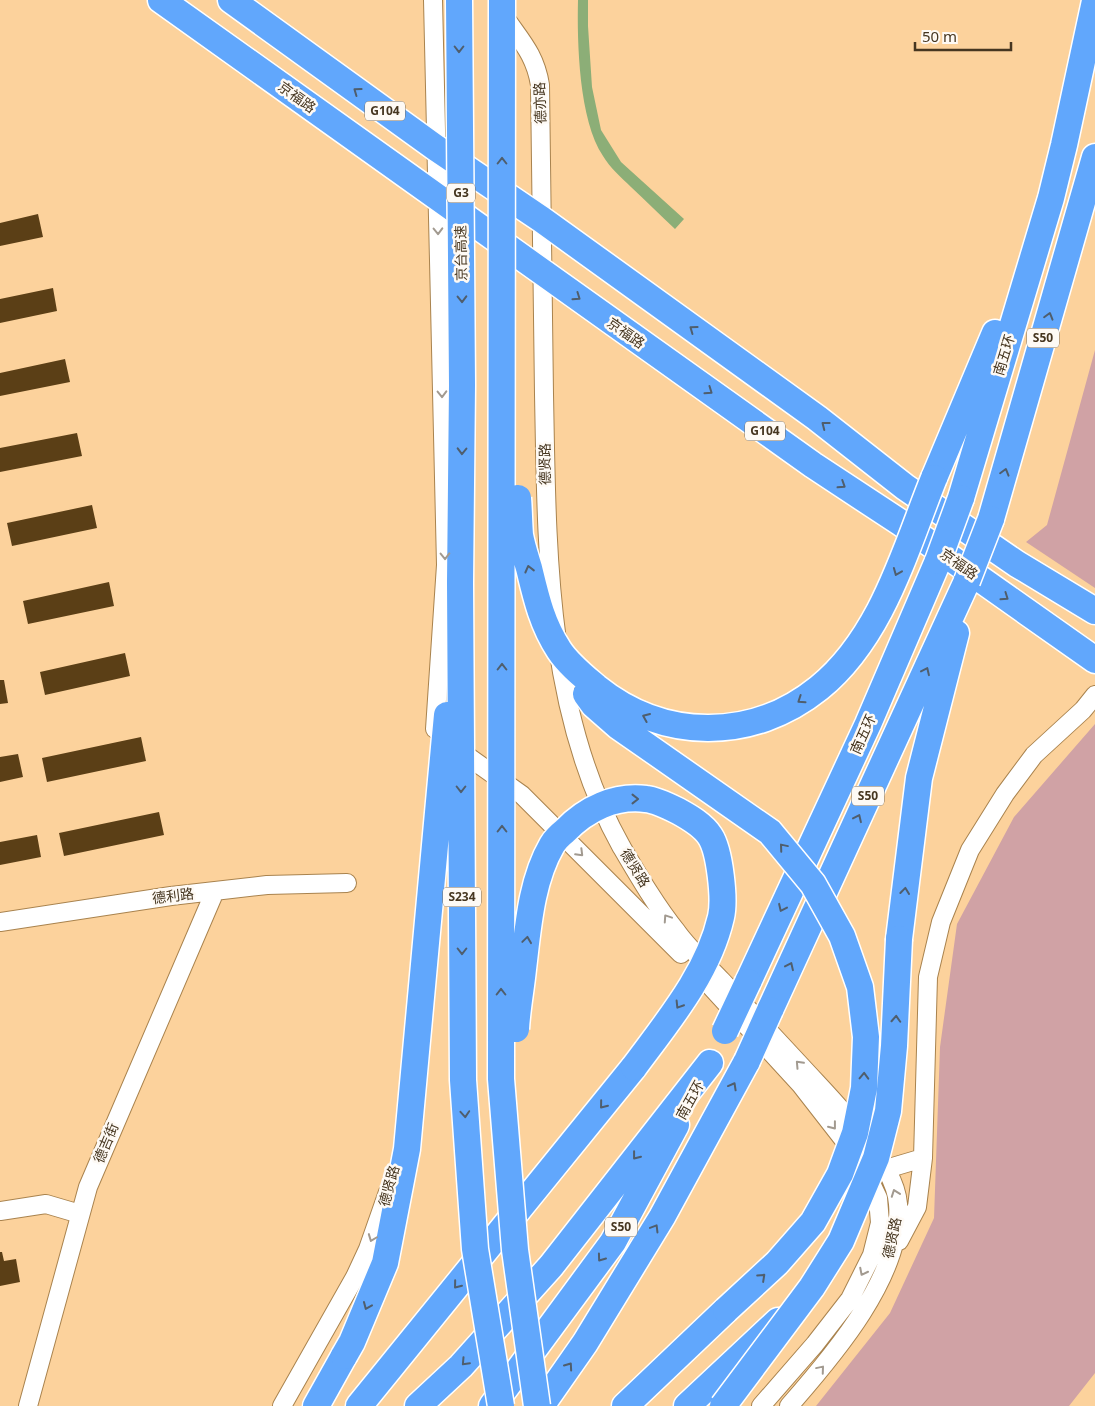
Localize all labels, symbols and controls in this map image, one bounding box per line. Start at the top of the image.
scale bar [915,20,1011,52]
text: 50 m [922,26,957,46]
one-way arrow [454,45,464,53]
street label: 京福路 [275,77,320,117]
street label: 德亦路 [529,82,550,124]
one-way arrow [354,88,363,97]
road number: G104 [365,102,405,120]
one-way arrow [497,157,507,164]
road number: G3 [447,184,475,202]
street label: 京台高速 [451,225,470,281]
one-way arrow [433,228,443,236]
one-way arrow [571,291,581,300]
one-way arrow [456,295,467,303]
one-way arrow [1044,312,1054,320]
street label: 京福路 [604,313,649,352]
one-way arrow [689,326,699,335]
road number: S50 [1027,328,1059,348]
street label: 南五环 [988,332,1019,378]
one-way arrow [703,386,712,394]
one-way arrow [436,390,447,398]
road number: G104 [745,422,785,441]
one-way arrow [822,422,831,430]
street label: 德贤路 [535,443,554,485]
one-way arrow [457,448,467,456]
one-way arrow [999,468,1009,477]
one-way arrow [836,479,846,488]
street label: 京福路 [937,544,982,583]
one-way arrow [440,552,451,560]
one-way arrow [524,565,535,574]
one-way arrow [892,567,903,576]
one-way arrow [999,591,1009,600]
one-way arrow [497,663,507,670]
one-way arrow [919,667,930,676]
one-way arrow [798,694,807,703]
street label: 南五环 [845,711,880,757]
one-way arrow [642,712,651,723]
one-way arrow [456,786,466,793]
road number: S50 [852,786,884,806]
one-way arrow [632,794,639,804]
one-way arrow [852,814,862,823]
one-way arrow [497,825,507,833]
one-way arrow [779,844,788,853]
street label: 德贤路 [616,845,655,891]
one-way arrow [575,847,584,856]
street label: 德利路 [151,884,195,907]
one-way arrow [899,886,910,894]
road number: S234 [443,888,481,906]
one-way arrow [778,903,788,912]
one-way arrow [664,914,673,923]
one-way arrow [521,935,532,943]
one-way arrow [457,948,467,956]
one-way arrow [784,962,795,971]
one-way arrow [496,988,506,996]
one-way arrow [676,1000,686,1009]
one-way arrow [890,1015,901,1023]
one-way arrow [796,1061,805,1070]
one-way arrow [859,1071,870,1079]
street label: 南五环 [671,1077,708,1123]
one-way arrow [727,1082,737,1091]
one-way arrow [600,1099,609,1108]
one-way arrow [460,1110,471,1118]
street label: 德吉街 [89,1120,122,1166]
one-way arrow [827,1120,836,1130]
one-way arrow [634,1150,642,1159]
street label: 德贤路 [374,1163,403,1209]
one-way arrow [891,1190,901,1198]
street label: 德贤路 [878,1215,905,1260]
road number: S50 [605,1218,637,1236]
one-way arrow [648,1225,658,1234]
one-way arrow [368,1233,379,1242]
one-way arrow [598,1252,607,1262]
one-way arrow [859,1267,869,1276]
one-way arrow [756,1274,765,1283]
one-way arrow [454,1279,462,1288]
one-way arrow [363,1301,374,1310]
one-way arrow [462,1356,471,1365]
one-way arrow [563,1362,572,1372]
one-way arrow [815,1366,824,1375]

